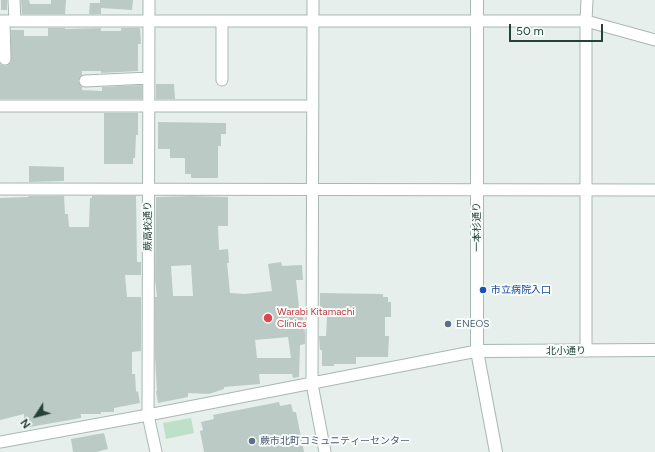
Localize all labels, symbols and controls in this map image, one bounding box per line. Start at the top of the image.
scale bar [511,16,605,42]
text: 50 m [516,24,544,38]
street label: 蕨高校通り [142,201,154,251]
street label: 一本杉通り [471,202,483,252]
place label: 市立病院入口 [491,284,551,296]
marker: 市立病院入口 [478,285,488,295]
place label: Warabi Kitamachi Clinics [277,306,355,330]
marker: Warabi Kitamachi Clinics [262,312,274,324]
place label: ENEOS [456,318,489,330]
marker: ENEOS [443,319,453,329]
street label: 北小通り [546,345,586,357]
north arrow [16,396,56,436]
text: N [18,416,34,431]
place label: 蕨市北町コミュニティーセンター [260,435,410,447]
marker: 蕨市北町コミュニティーセンター [247,436,257,446]

